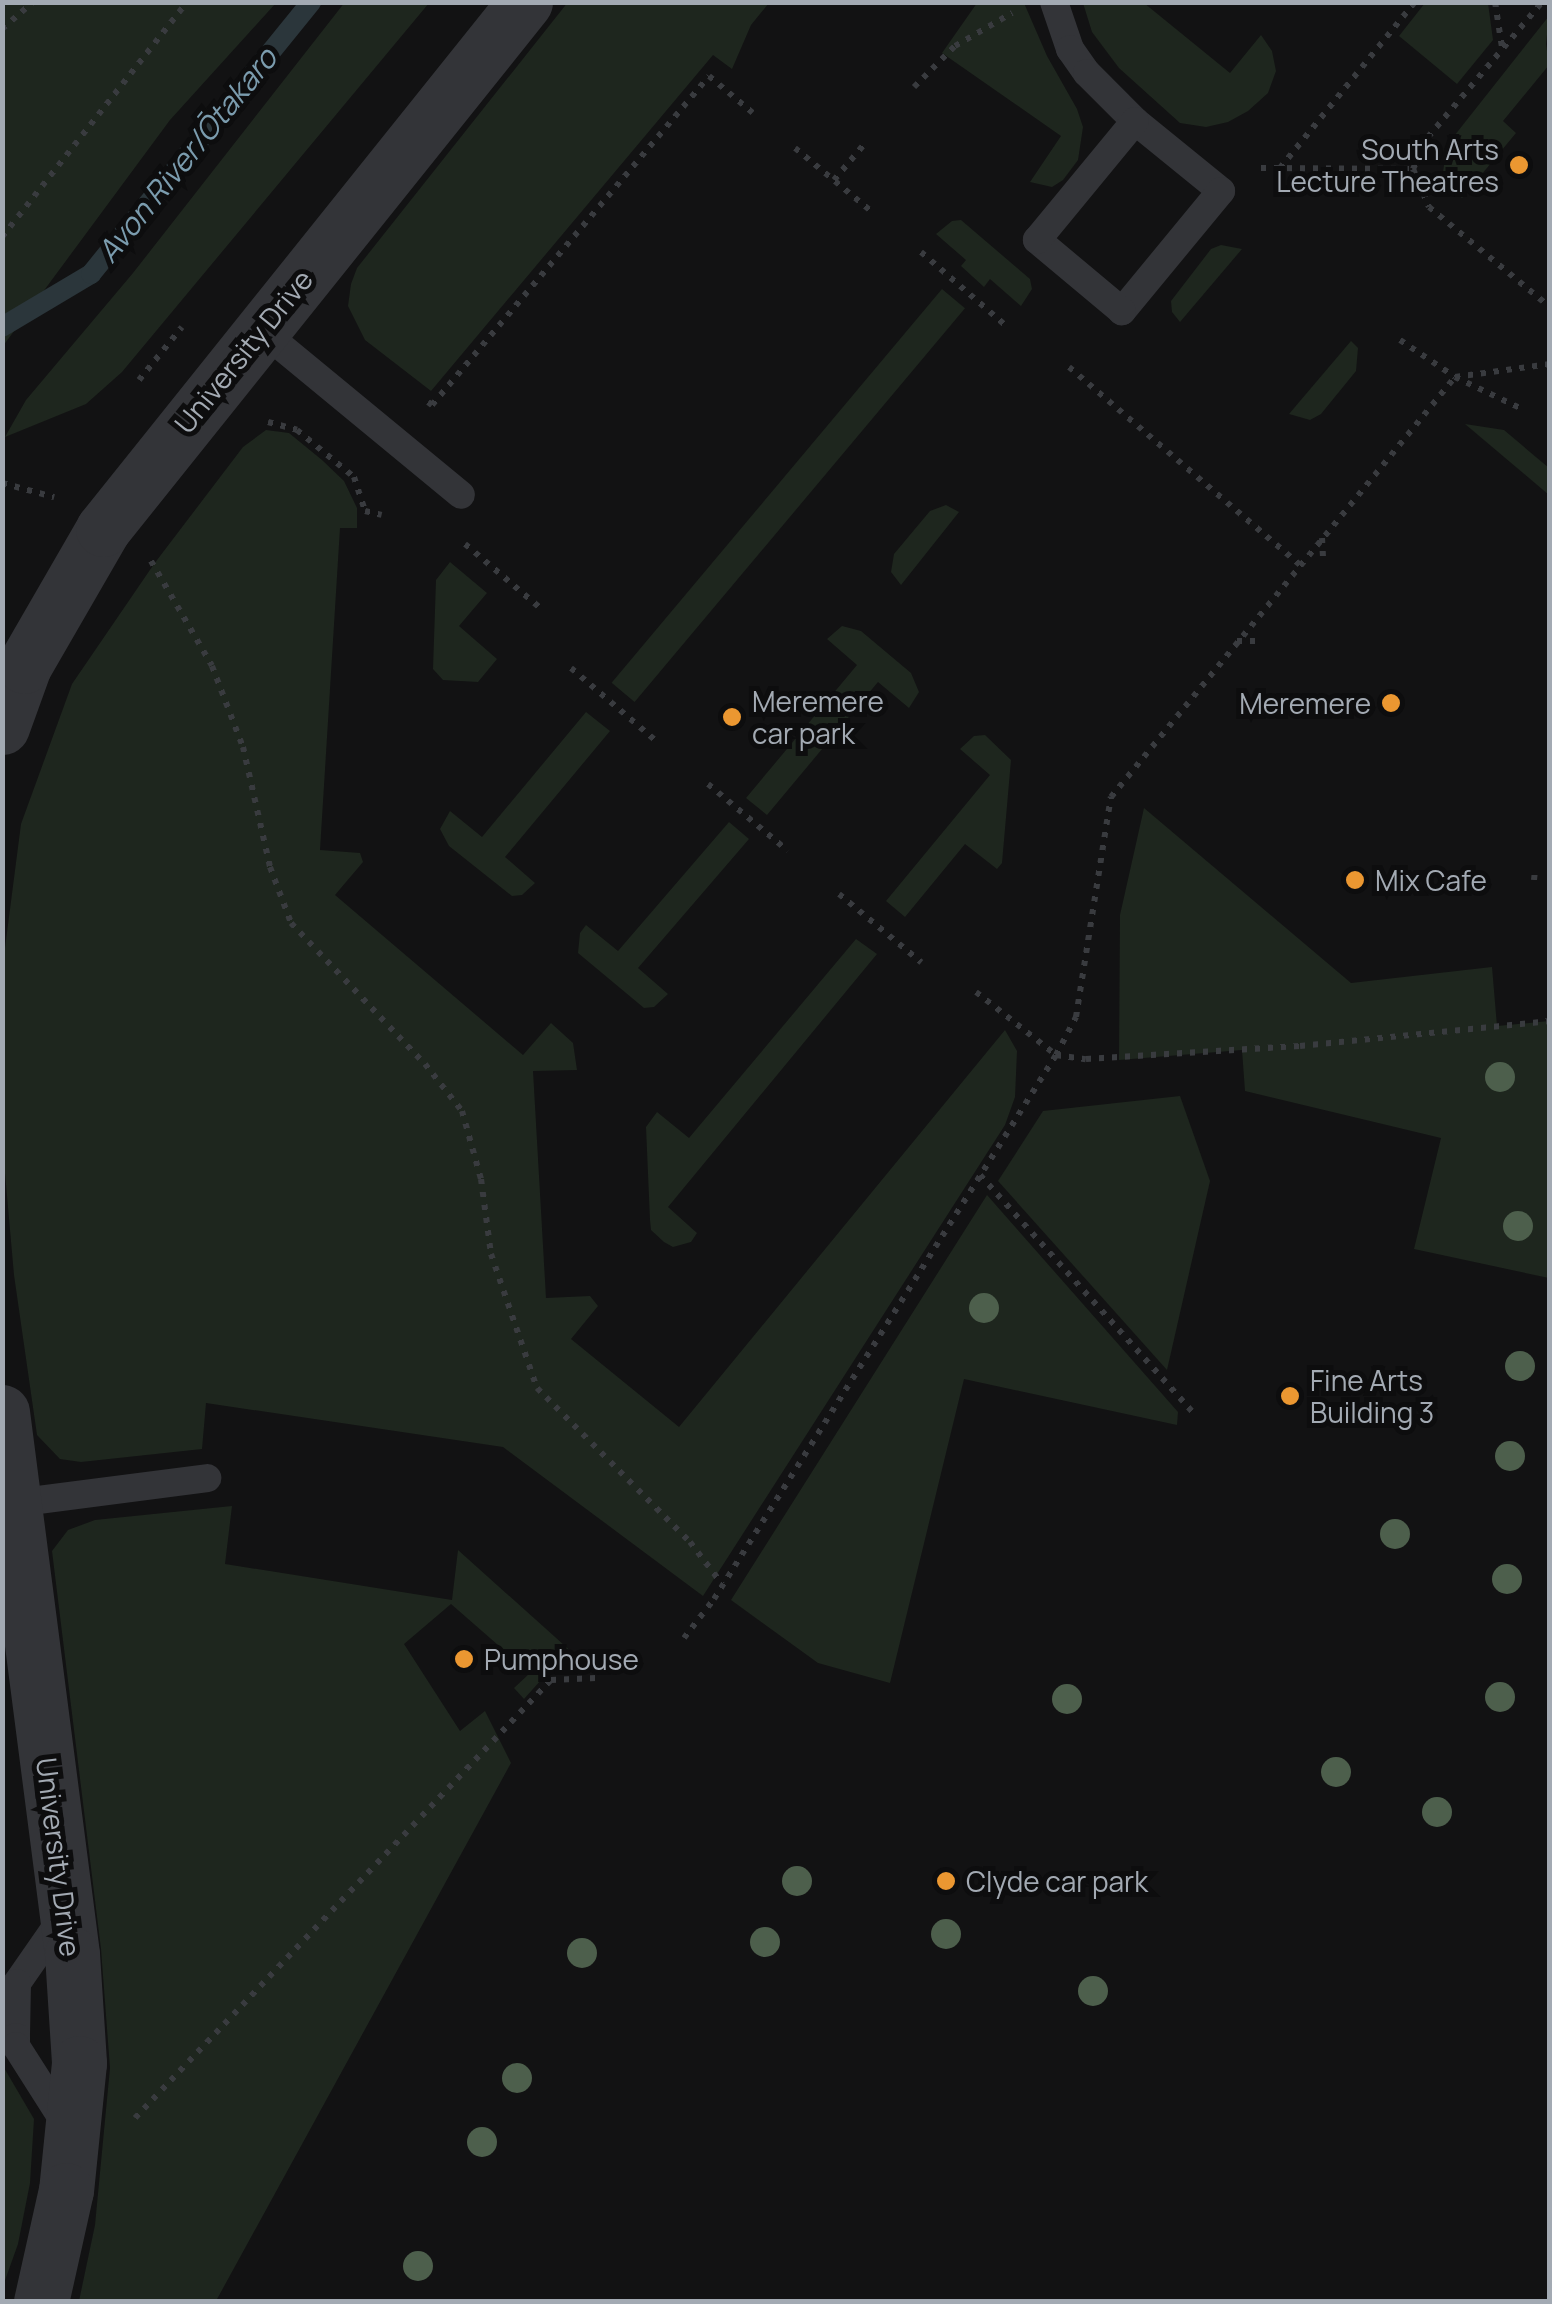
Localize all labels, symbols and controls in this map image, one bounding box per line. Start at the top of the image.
water label: Avon River/Ōtakaro [90,41,284,269]
place label: South Arts Lecture Theatres [1276,132,1499,198]
marker: South Arts Lecture Theatres [1508,154,1530,176]
street label: University Drive [167,263,319,439]
place label: Meremere car park [752,684,884,750]
place label: Meremere [1239,686,1371,720]
marker: Meremere [1380,692,1402,714]
marker: Meremere car park [721,706,743,728]
place label: Mix Cafe [1375,863,1487,897]
marker: Mix Cafe [1344,869,1366,891]
place label: Fine Arts Building 3 [1310,1363,1434,1429]
marker: Fine Arts Building 3 [1279,1385,1301,1407]
place label: Pumphouse [484,1642,639,1676]
marker: Pumphouse [453,1648,475,1670]
street label: University Drive [30,1756,88,1958]
place label: Clyde car park [966,1864,1148,1898]
marker: Clyde car park [935,1870,957,1892]

